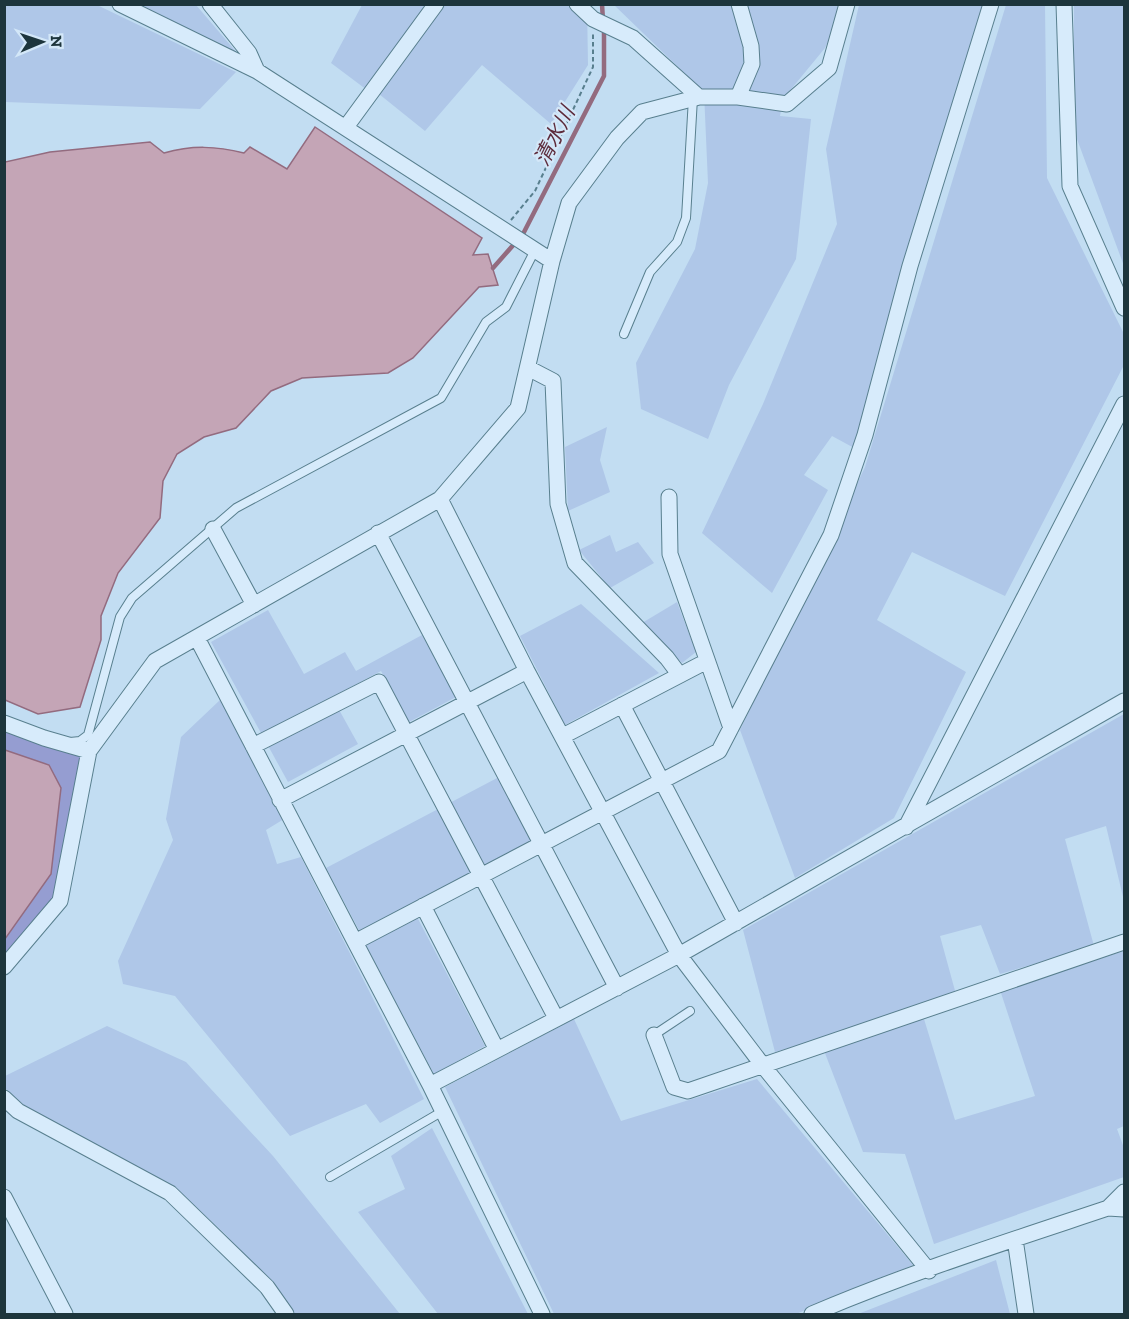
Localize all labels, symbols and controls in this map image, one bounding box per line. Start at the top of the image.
north arrow [12,12,72,72]
text: N [47,35,66,48]
water label: 清水川 [529,100,580,170]

